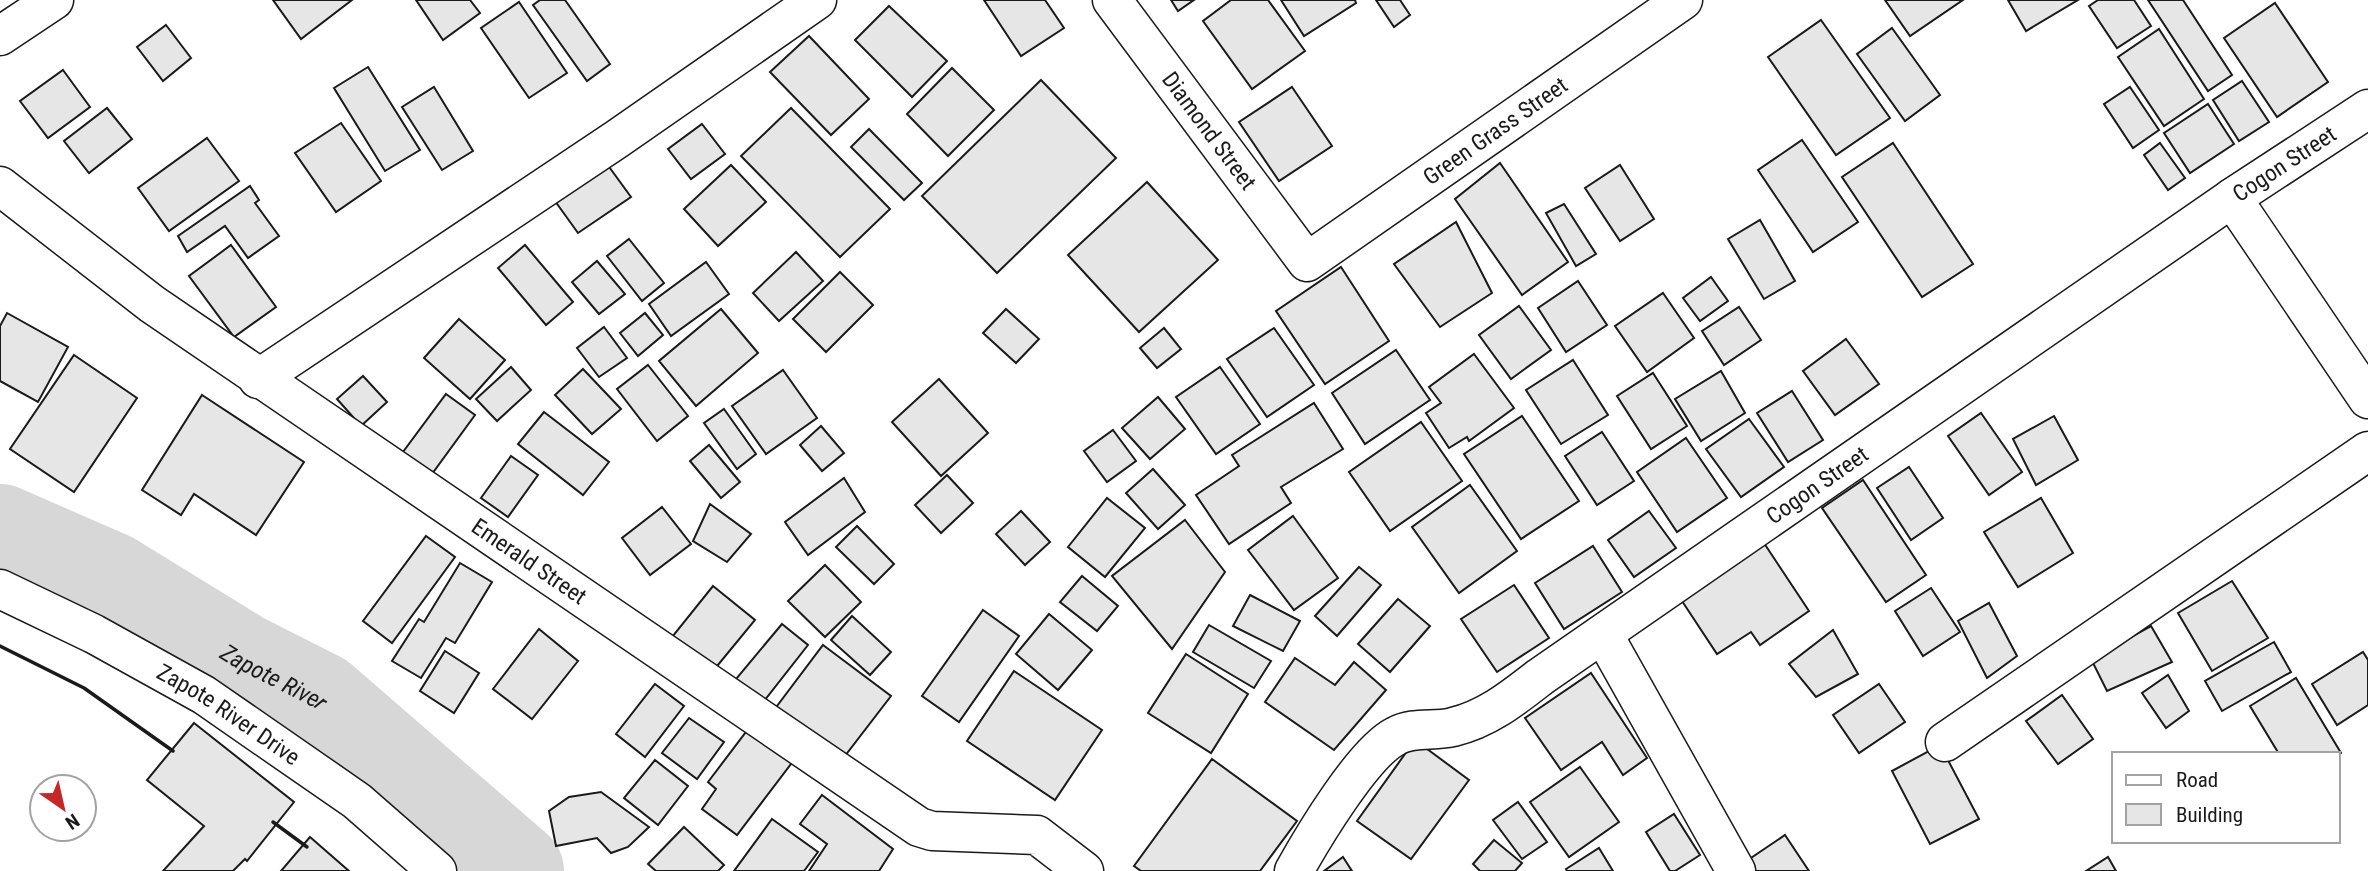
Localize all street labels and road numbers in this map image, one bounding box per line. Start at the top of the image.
street label: Diamond Street [1156,67,1262,195]
street label: Green Grass Street [1418,72,1573,191]
street label: Cogon Street [2228,121,2341,208]
street label: Cogon Street [1761,441,1874,530]
street label: Emerald Street [466,513,592,610]
street label: Zapote River Drive [152,659,305,771]

